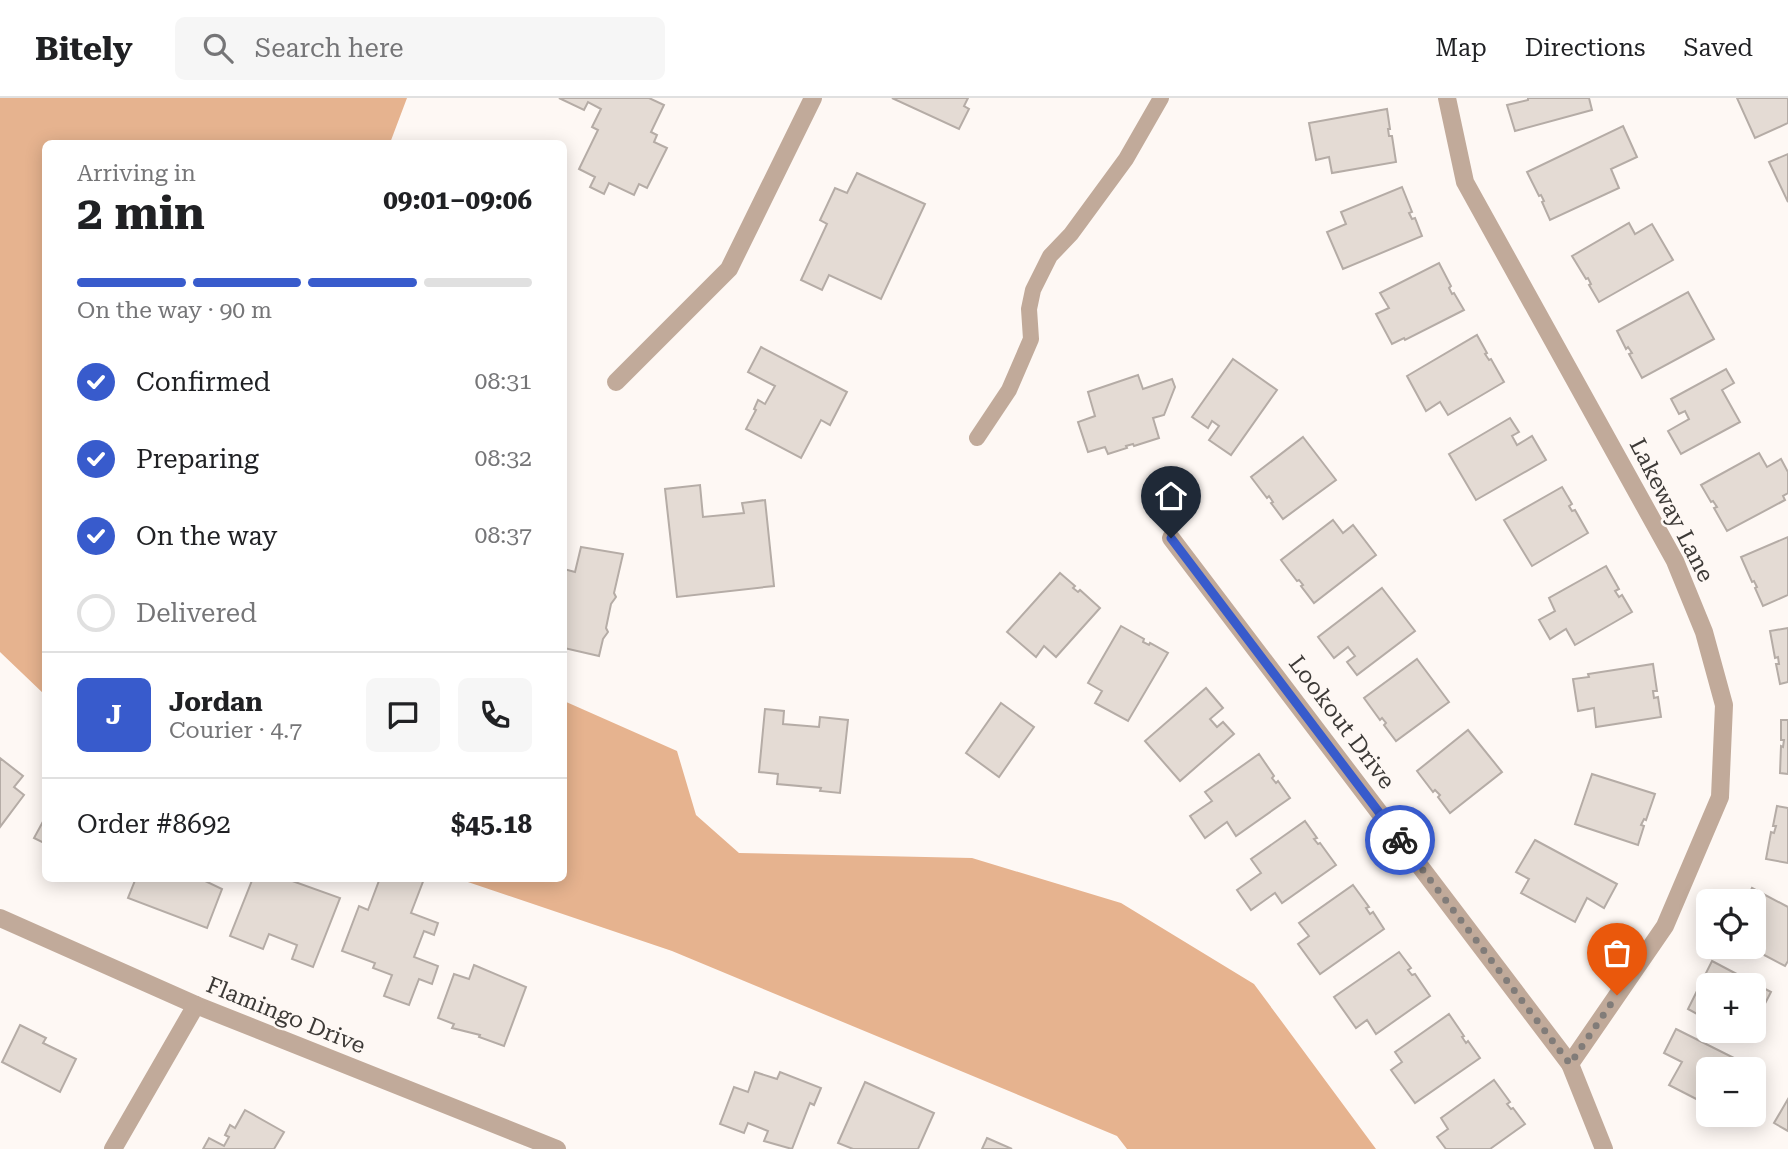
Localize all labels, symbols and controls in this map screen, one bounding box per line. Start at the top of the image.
search box [175,17,665,80]
text: Bitely [35,29,133,68]
icon: search [199,29,237,67]
text: Search here [255,33,404,63]
text: Map [1435,34,1487,62]
text: Directions [1525,34,1645,62]
text: Saved [1683,34,1753,62]
text: Arriving in [77,160,196,187]
text: 09:01–09:06 [383,185,532,215]
text: 2 min [77,186,205,240]
text: On the way · 90 m [77,297,272,324]
icon: check [77,363,115,401]
text: Confirmed [136,367,271,397]
text: 08:31 [475,368,532,395]
street label: Lakeway Lane [1624,434,1719,587]
icon: check [77,440,115,478]
text: Preparing [136,444,259,474]
text: 08:32 [475,445,532,472]
pin [1141,466,1201,538]
icon: home [1152,477,1190,515]
icon: check [77,517,115,555]
text: On the way [136,521,277,551]
text: 08:37 [475,522,532,549]
text: Delivered [136,598,257,628]
street label: Lookout Drive [1283,651,1400,794]
button: chat [366,678,440,752]
button: phone [458,678,532,752]
text: Jordan [169,687,263,717]
text: J [106,700,122,730]
text: Courier · 4.7 [169,717,302,744]
courier [1365,805,1435,875]
text: Order #8692 [77,809,231,839]
text: $45.18 [451,809,532,839]
icon: bike [1381,821,1419,859]
map controls [1696,889,1766,1127]
button: locate [1696,889,1766,959]
pin [1587,923,1647,995]
icon: bag [1598,934,1636,972]
street label: Flamingo Drive [202,971,369,1060]
button: + [1696,973,1766,1043]
button: − [1696,1057,1766,1127]

